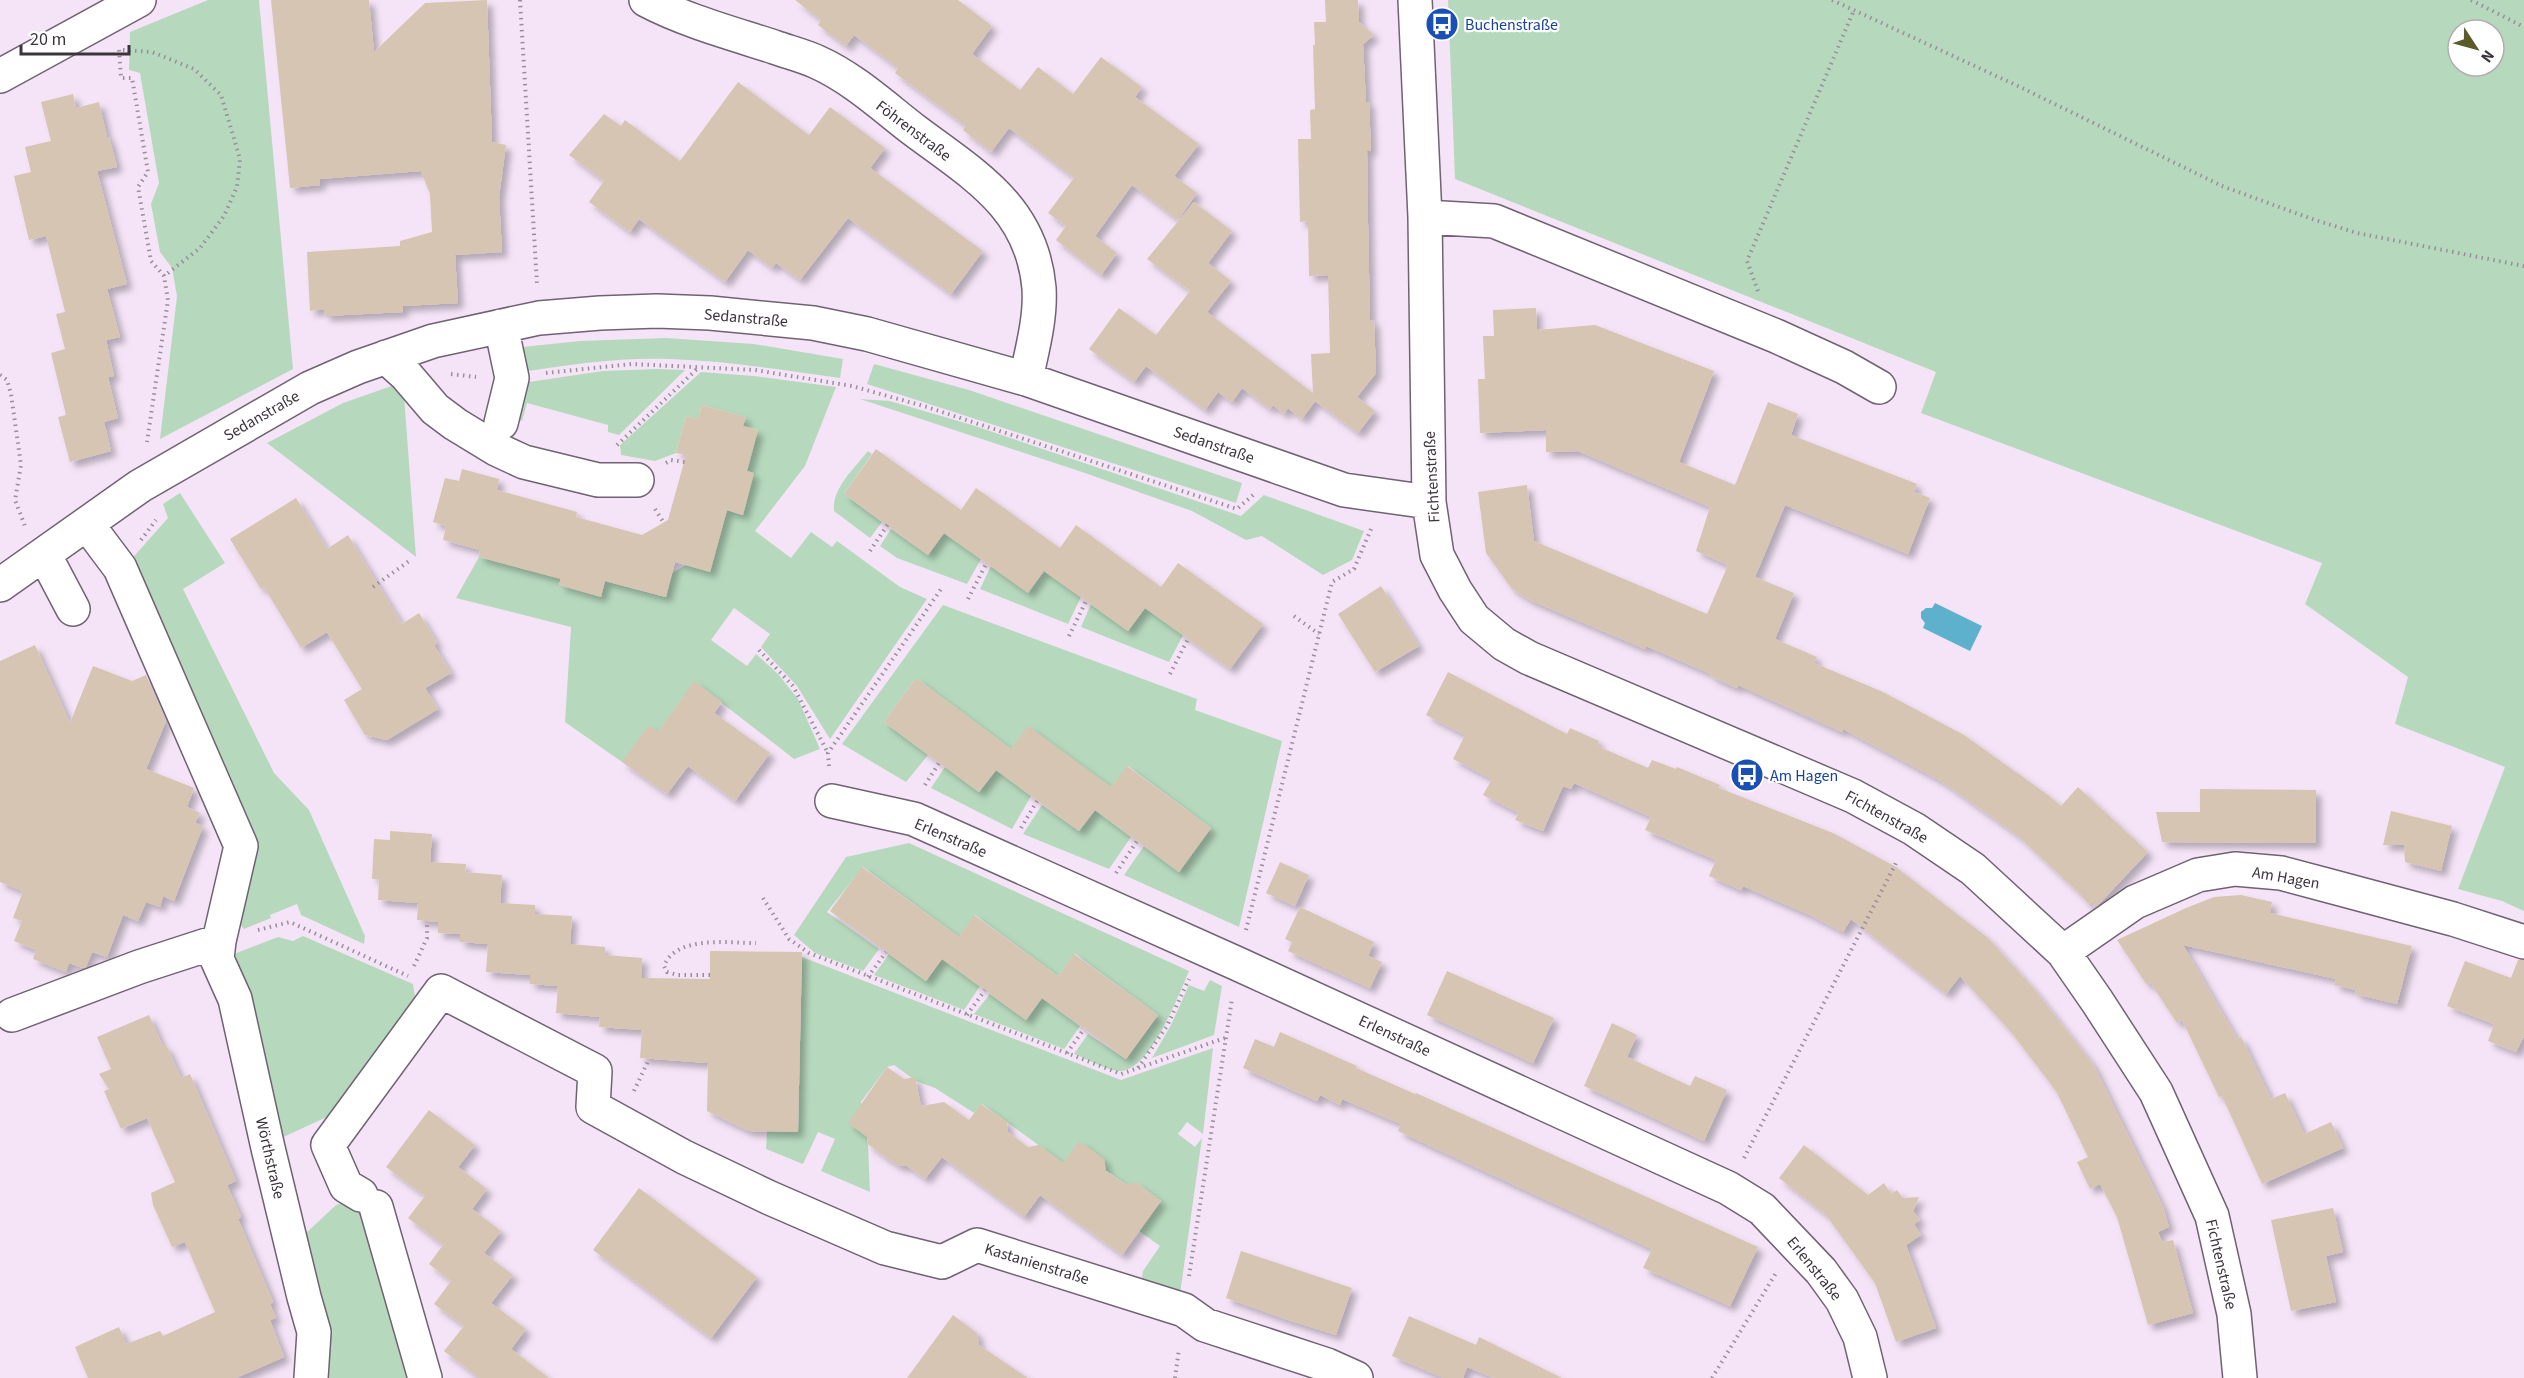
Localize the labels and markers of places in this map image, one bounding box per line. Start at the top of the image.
bus stop icon: Buchenstraße [1424,6,1460,42]
place label: Buchenstraße [1465,14,1558,36]
bus stop icon: Am Hagen [1729,757,1765,793]
place label: Am Hagen [1770,765,1838,787]

